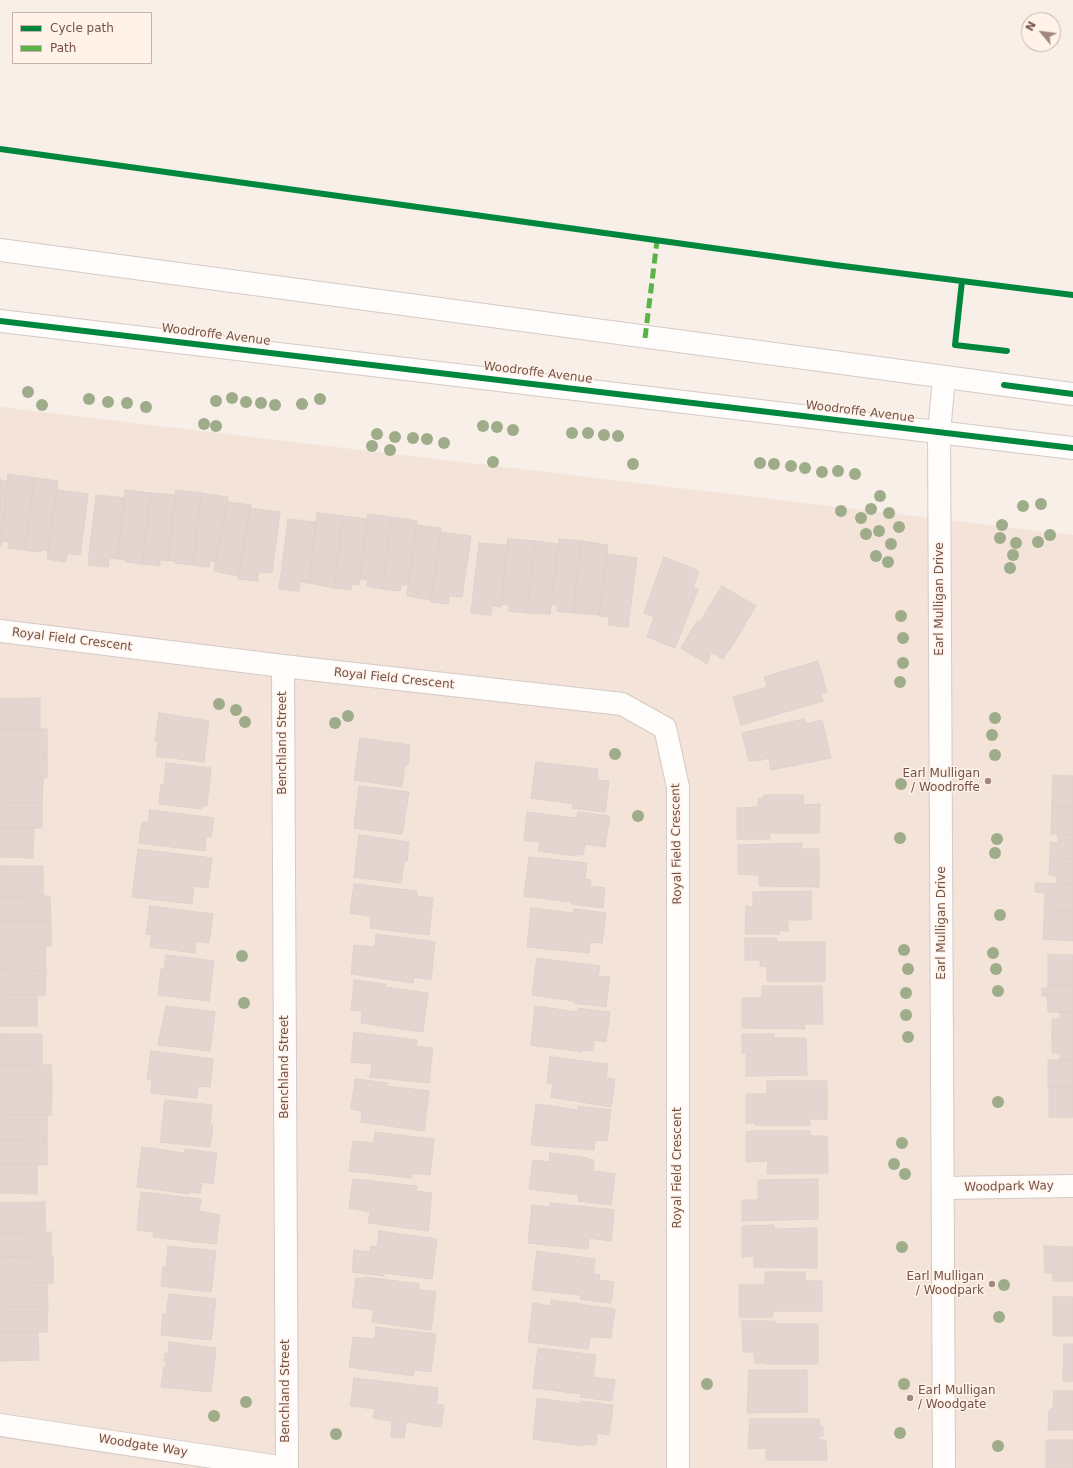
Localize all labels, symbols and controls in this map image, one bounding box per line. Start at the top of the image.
legend [12,12,152,64]
north arrow [1021,12,1061,52]
text: N [1023,19,1039,34]
text: Cycle path [50,21,114,35]
text: Path [50,41,76,55]
street label: Woodroffe Avenue [161,321,271,349]
street label: Woodroffe Avenue [483,359,593,387]
street label: Woodroffe Avenue [805,398,915,426]
street label: Earl Mulligan Drive [933,542,947,656]
street label: Royal Field Crescent [11,625,133,655]
street label: Royal Field Crescent [333,666,455,692]
street label: Benchland Street [276,691,290,795]
place label: Earl Mulligan / Woodroffe [902,767,980,795]
marker: Earl Mulligan / Woodroffe [983,776,993,786]
street label: Royal Field Crescent [669,783,685,905]
street label: Earl Mulligan Drive [935,866,949,980]
street label: Benchland Street [278,1015,292,1119]
street label: Royal Field Crescent [671,1107,685,1229]
street label: Woodpark Way [964,1179,1054,1195]
place label: Earl Mulligan / Woodpark [906,1270,984,1298]
marker: Earl Mulligan / Woodpark [987,1279,997,1289]
street label: Benchland Street [279,1339,293,1443]
place label: Earl Mulligan / Woodgate [918,1384,996,1412]
marker: Earl Mulligan / Woodgate [905,1393,915,1403]
street label: Woodgate Way [97,1432,189,1460]

